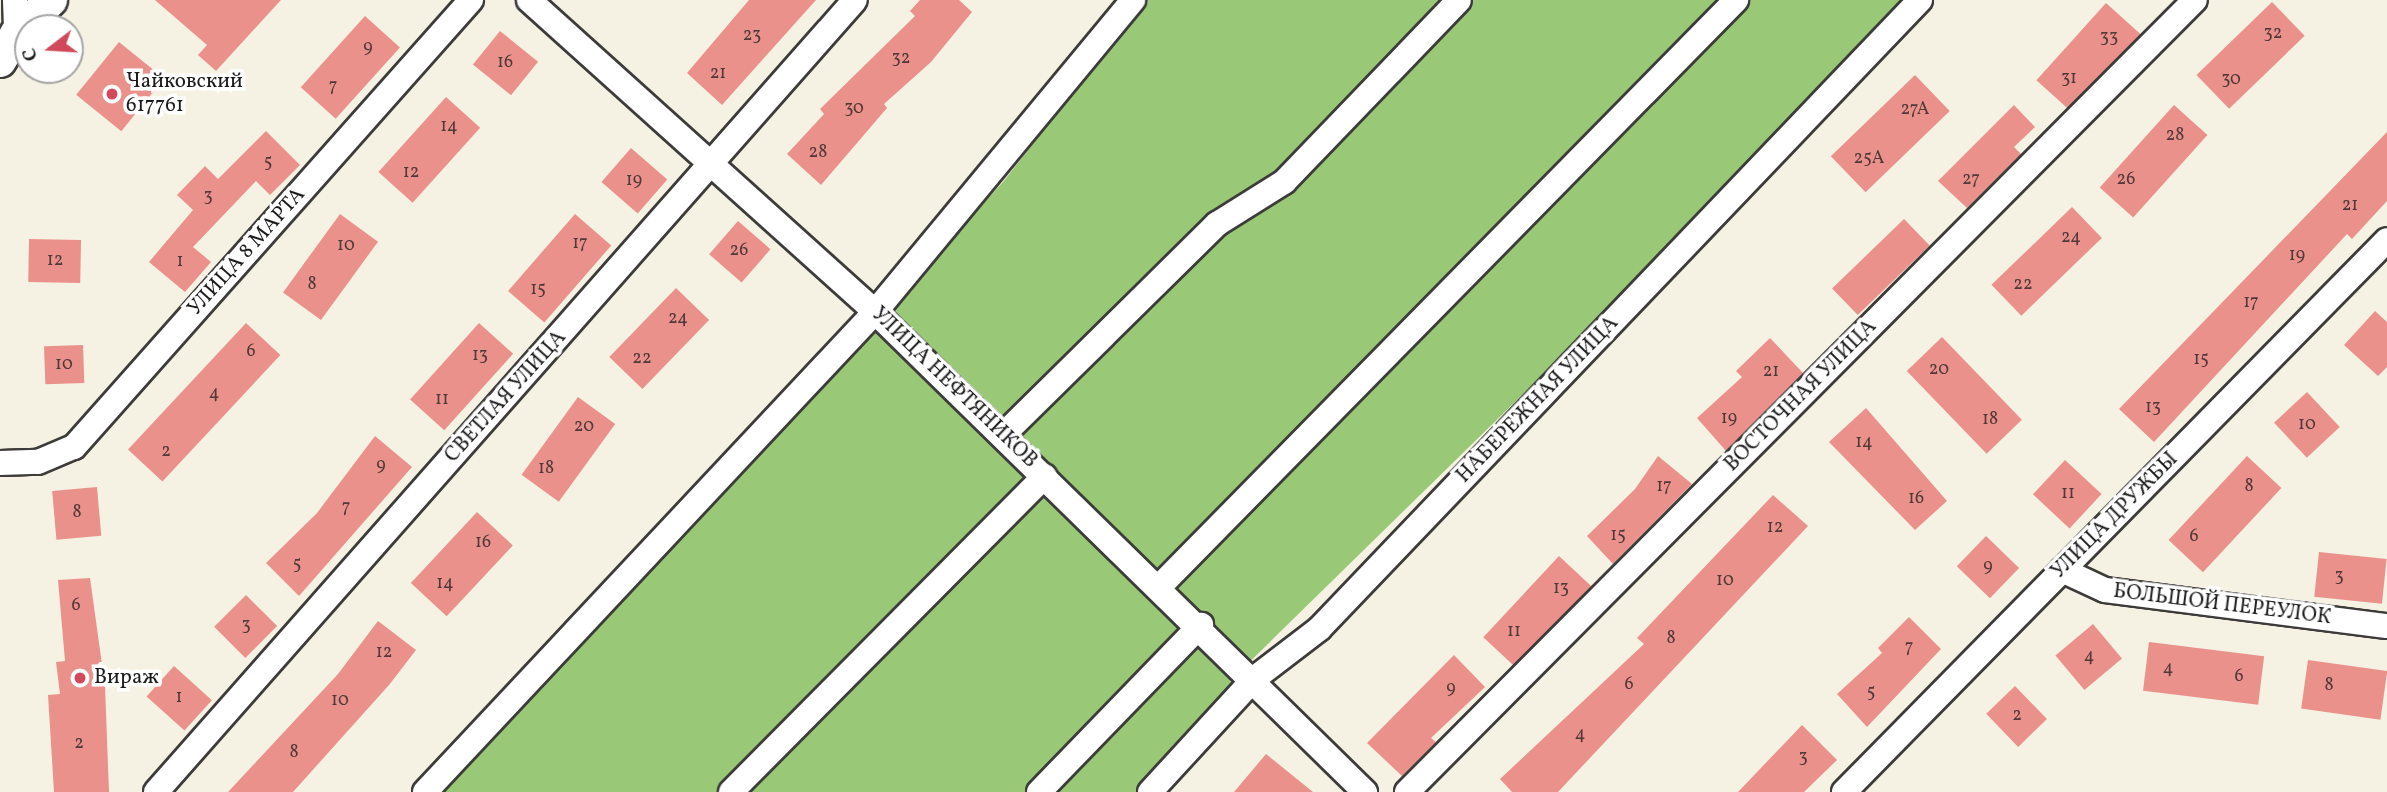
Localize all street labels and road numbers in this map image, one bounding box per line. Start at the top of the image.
street label: УЛИЦА 8 МАРТА [183,183,311,321]
street label: УЛИЦА НЕФТЯНИКОВ [866,302,1042,474]
street label: НАБЕРЕЖНАЯ УЛИЦА [1452,311,1624,489]
street label: ВОСТОЧНАЯ УЛИЦА [1720,315,1882,477]
street label: СВЕТЛАЯ УЛИЦА [440,326,572,468]
street label: УЛИЦА ДРУЖБЫ [2046,447,2184,585]
street label: БОЛЬШОЙ ПЕРЕУЛОК [2112,579,2332,631]

